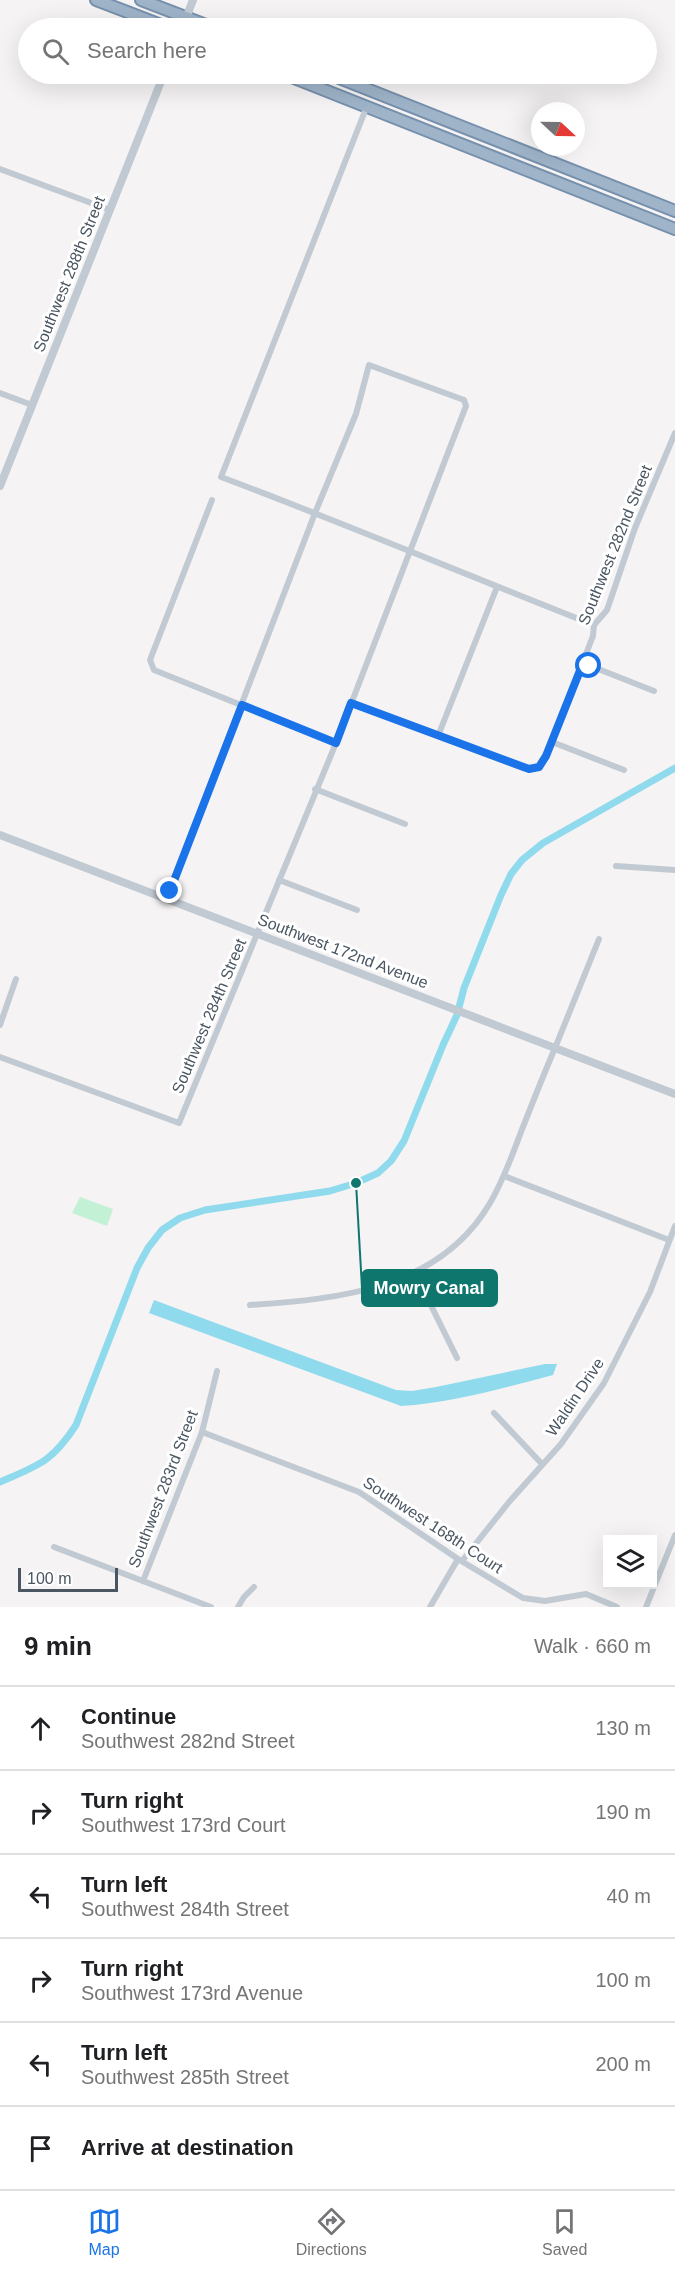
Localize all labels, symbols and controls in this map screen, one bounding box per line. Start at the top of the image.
search box [18,18,657,84]
icon: search [39,35,72,68]
text: Search here [87,38,207,63]
north arrow [531,102,585,156]
street label: Southwest 288th Street [30,193,108,354]
street label: Southwest 282nd Street [575,462,655,627]
route start [575,652,601,678]
route end [156,877,182,903]
street label: Southwest 172nd Avenue [255,911,431,991]
street label: Southwest 284th Street [169,936,250,1096]
callout: Mowry Canal [362,1270,497,1306]
text: Mowry Canal [373,1278,485,1298]
street label: Waldin Drive [543,1355,607,1439]
street label: Southwest 283rd Street [125,1407,201,1570]
street label: Southwest 168th Court [360,1474,506,1577]
map controls [603,1535,657,1589]
button: layers [603,1535,657,1589]
scale bar [18,1565,118,1592]
text: 100 m [27,1570,71,1587]
text: 9 min [24,1631,92,1661]
text: Walk · 660 m [534,1635,651,1657]
text: Continue [81,1704,176,1729]
icon: ahead [24,1712,57,1745]
text: 130 m [595,1717,651,1739]
text: Southwest 282nd Street [81,1730,294,1752]
text: Turn right [81,1788,183,1813]
icon: right [24,1796,57,1829]
text: 190 m [595,1801,651,1823]
text: Southwest 173rd Court [81,1814,286,1836]
text: Turn left [81,1872,167,1897]
icon: left [24,1880,57,1913]
text: 40 m [607,1885,651,1907]
text: Southwest 284th Street [81,1898,289,1920]
text: Turn right [81,1956,183,1981]
icon: right [24,1964,57,1997]
text: 100 m [595,1969,651,1991]
text: Southwest 173rd Avenue [81,1982,303,2004]
text: Turn left [81,2040,167,2065]
icon: left [24,2048,57,2081]
text: 200 m [595,2053,651,2075]
text: Southwest 285th Street [81,2066,289,2088]
icon: arrive [24,2132,57,2165]
text: Arrive at destination [81,2135,294,2160]
tab: Map [88,2205,121,2259]
tab: Directions [296,2205,367,2259]
tab: Saved [542,2205,587,2259]

